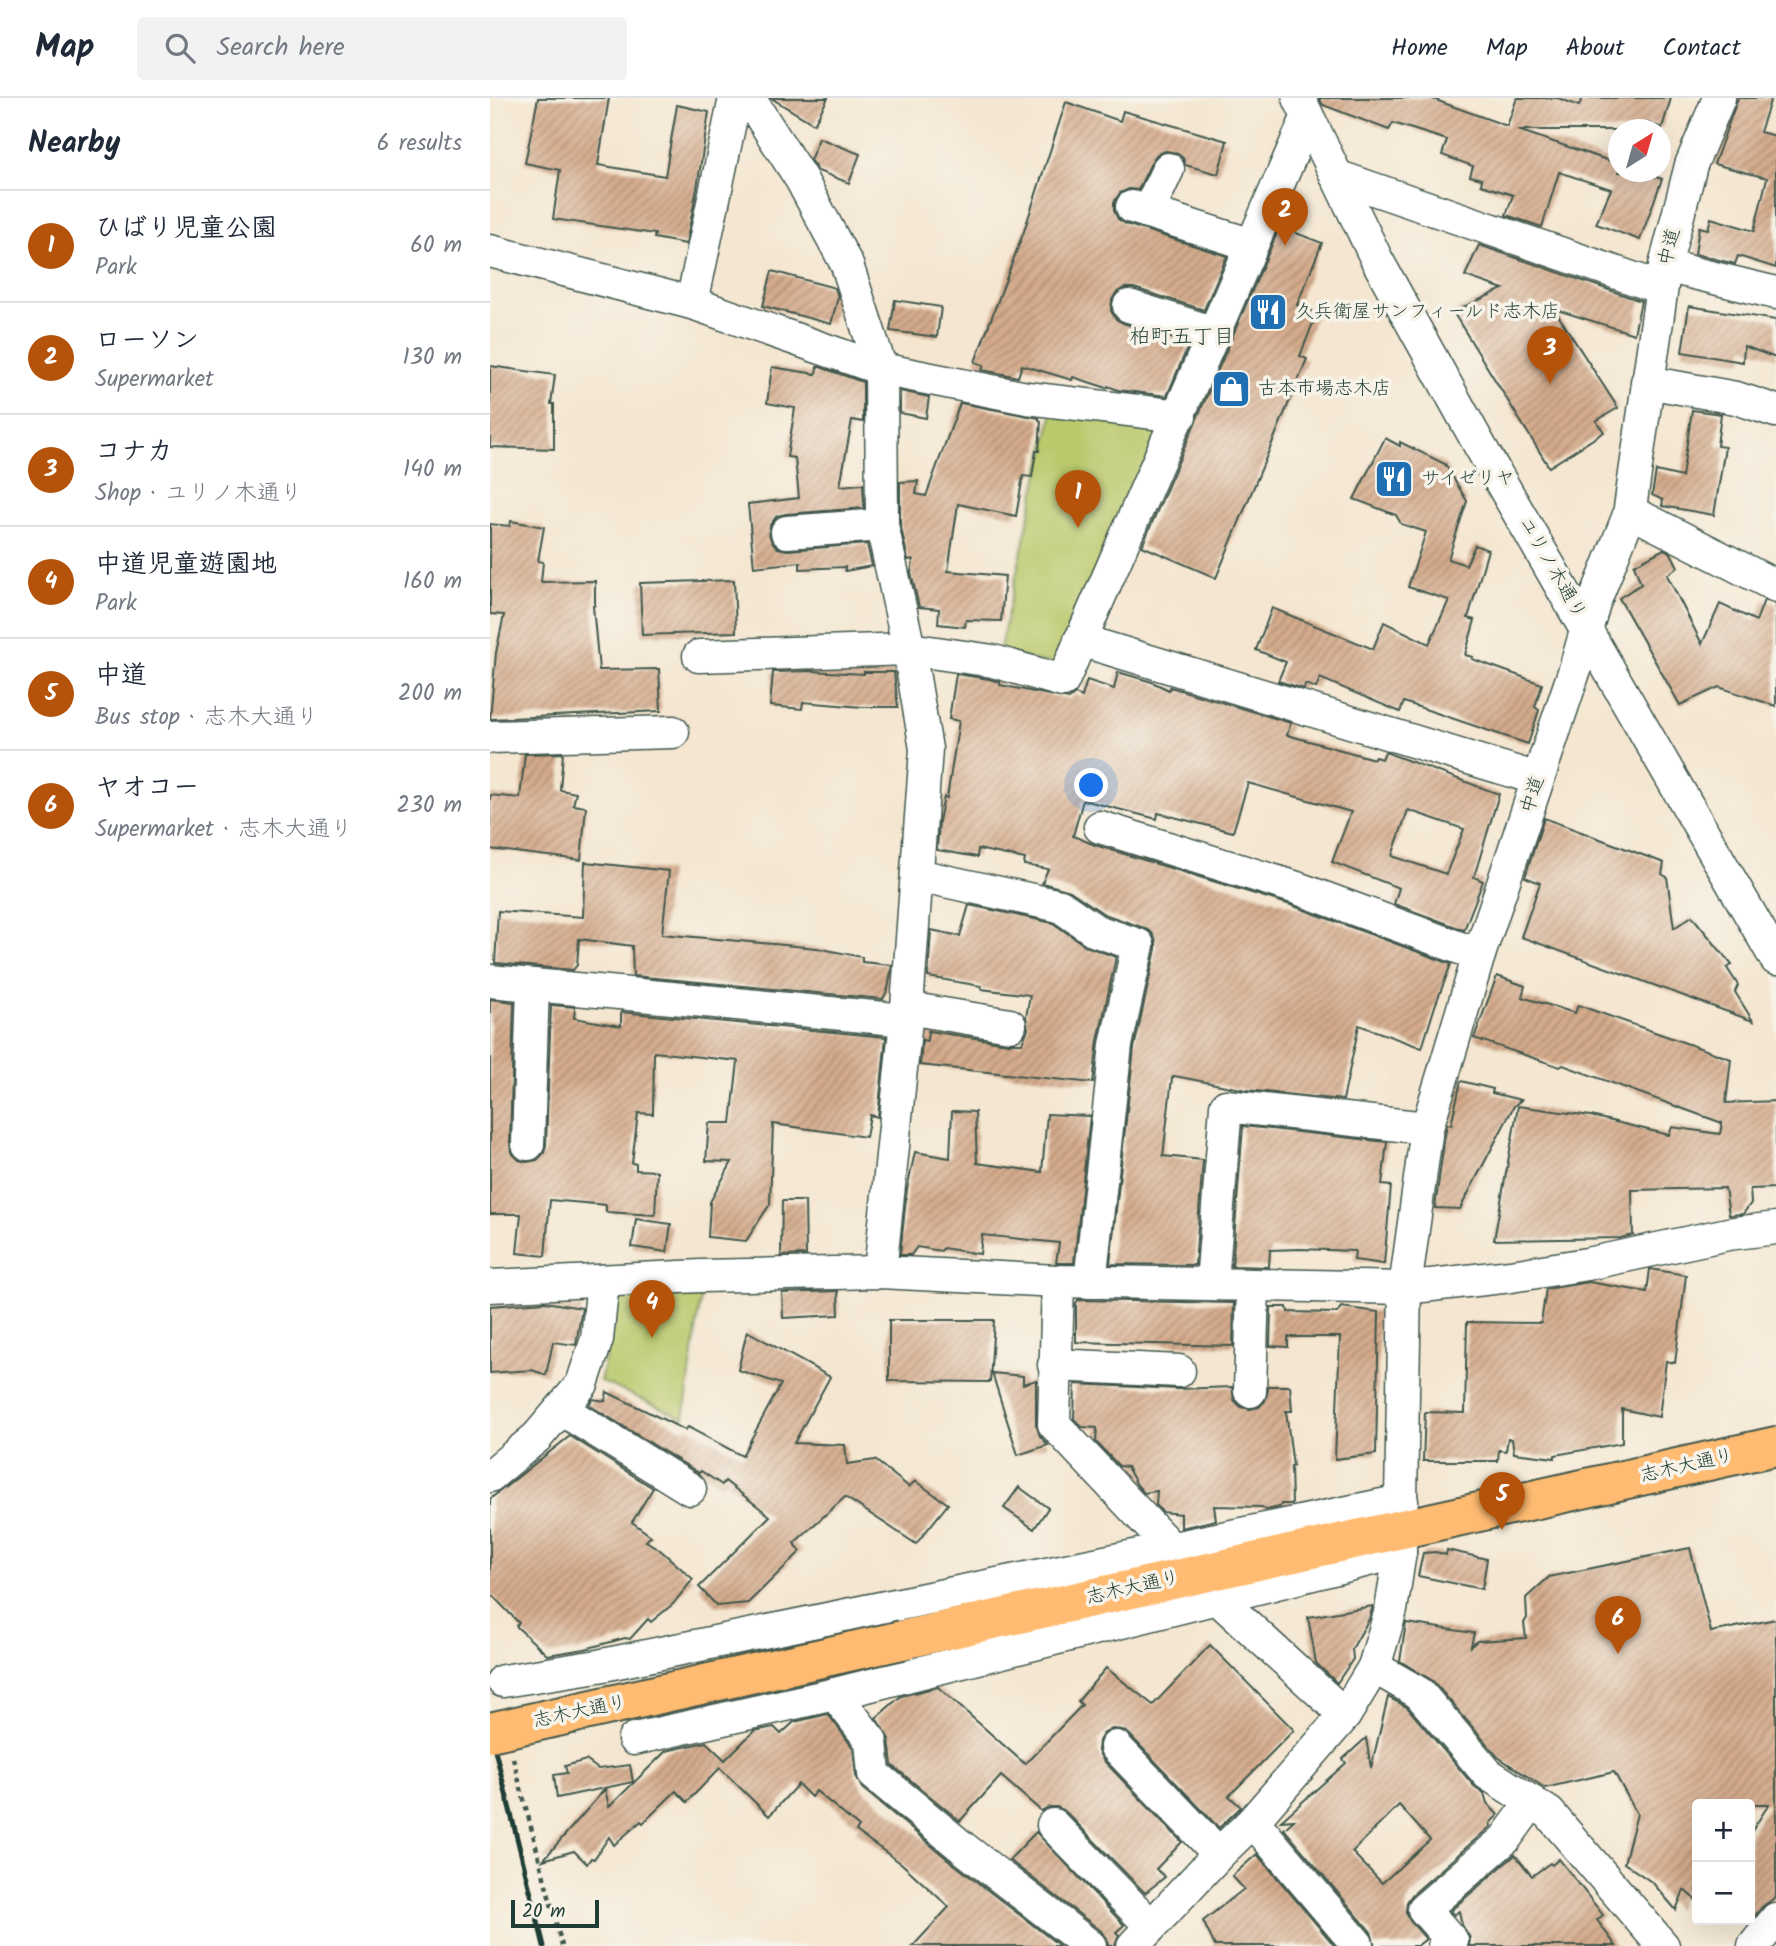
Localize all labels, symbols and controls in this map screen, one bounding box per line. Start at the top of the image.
search box [137,17,627,80]
text: Map [35,22,95,75]
text: Search here [217,27,345,69]
icon: search [161,29,199,67]
text: Home [1391,29,1448,68]
text: Map [1486,29,1528,68]
text: About [1566,29,1624,68]
text: Contact [1662,29,1741,68]
north arrow [1608,119,1671,182]
text: Nearby [28,120,120,168]
text: 6 results [377,126,462,162]
pin: 2 [1262,188,1308,246]
text: ひばり児童公園 [95,208,277,250]
street label: 中道 [1651,225,1689,269]
text: 1 [48,228,54,264]
text: 60 m [410,228,462,264]
text: Park [95,250,137,286]
restaurant icon: 久兵衛屋サンフィールド志木店 [1247,291,1289,333]
place label: 久兵衛屋サンフィールド志木店 [1295,297,1560,327]
text: ローソン [95,320,199,362]
district label: 柏町五丁目 [1130,321,1235,354]
pin: 3 [1527,326,1573,384]
text: 2 [44,340,58,376]
text: 130 m [403,340,462,376]
text: Supermarket [95,362,214,398]
shop icon: 古本市場志木店 [1210,368,1252,410]
place label: 古本市場志木店 [1258,374,1391,404]
text: コナカ [95,431,173,473]
text: 3 [45,452,57,488]
text: 140 m [403,452,462,488]
restaurant icon: サイゼリヤ [1373,458,1415,500]
place label: サイゼリヤ [1421,464,1515,494]
pin: 1 [1055,470,1101,528]
text: Shop · ユリノ木通り [95,476,303,512]
street label: ユリノ木通り [1511,511,1593,625]
text: 中道児童遊園地 [95,544,277,586]
text: 4 [45,564,57,600]
text: 160 m [403,564,462,600]
text: Park [95,586,137,622]
text: 中道 [95,655,147,697]
text: 5 [45,676,57,712]
text: 200 m [398,676,462,712]
text: Bus stop · 志木大通り [95,700,319,736]
text: ヤオコー [95,767,199,809]
your location [1074,768,1108,802]
street label: 中道 [1513,772,1553,818]
text: 6 [45,788,57,824]
text: 230 m [396,788,462,824]
text: Supermarket · 志木大通り [95,812,353,848]
pin: 4 [629,1280,675,1338]
street label: 志木大通り [1637,1441,1737,1491]
pin: 5 [1479,1472,1525,1530]
street label: 志木大通り [1083,1563,1183,1613]
pin: 6 [1595,1596,1641,1654]
street label: 志木大通り [530,1687,630,1737]
map controls [1692,1799,1755,1925]
button: + [1692,1799,1755,1862]
button: − [1692,1862,1755,1925]
scale bar [511,1897,598,1929]
text: 20 m [522,1897,565,1927]

